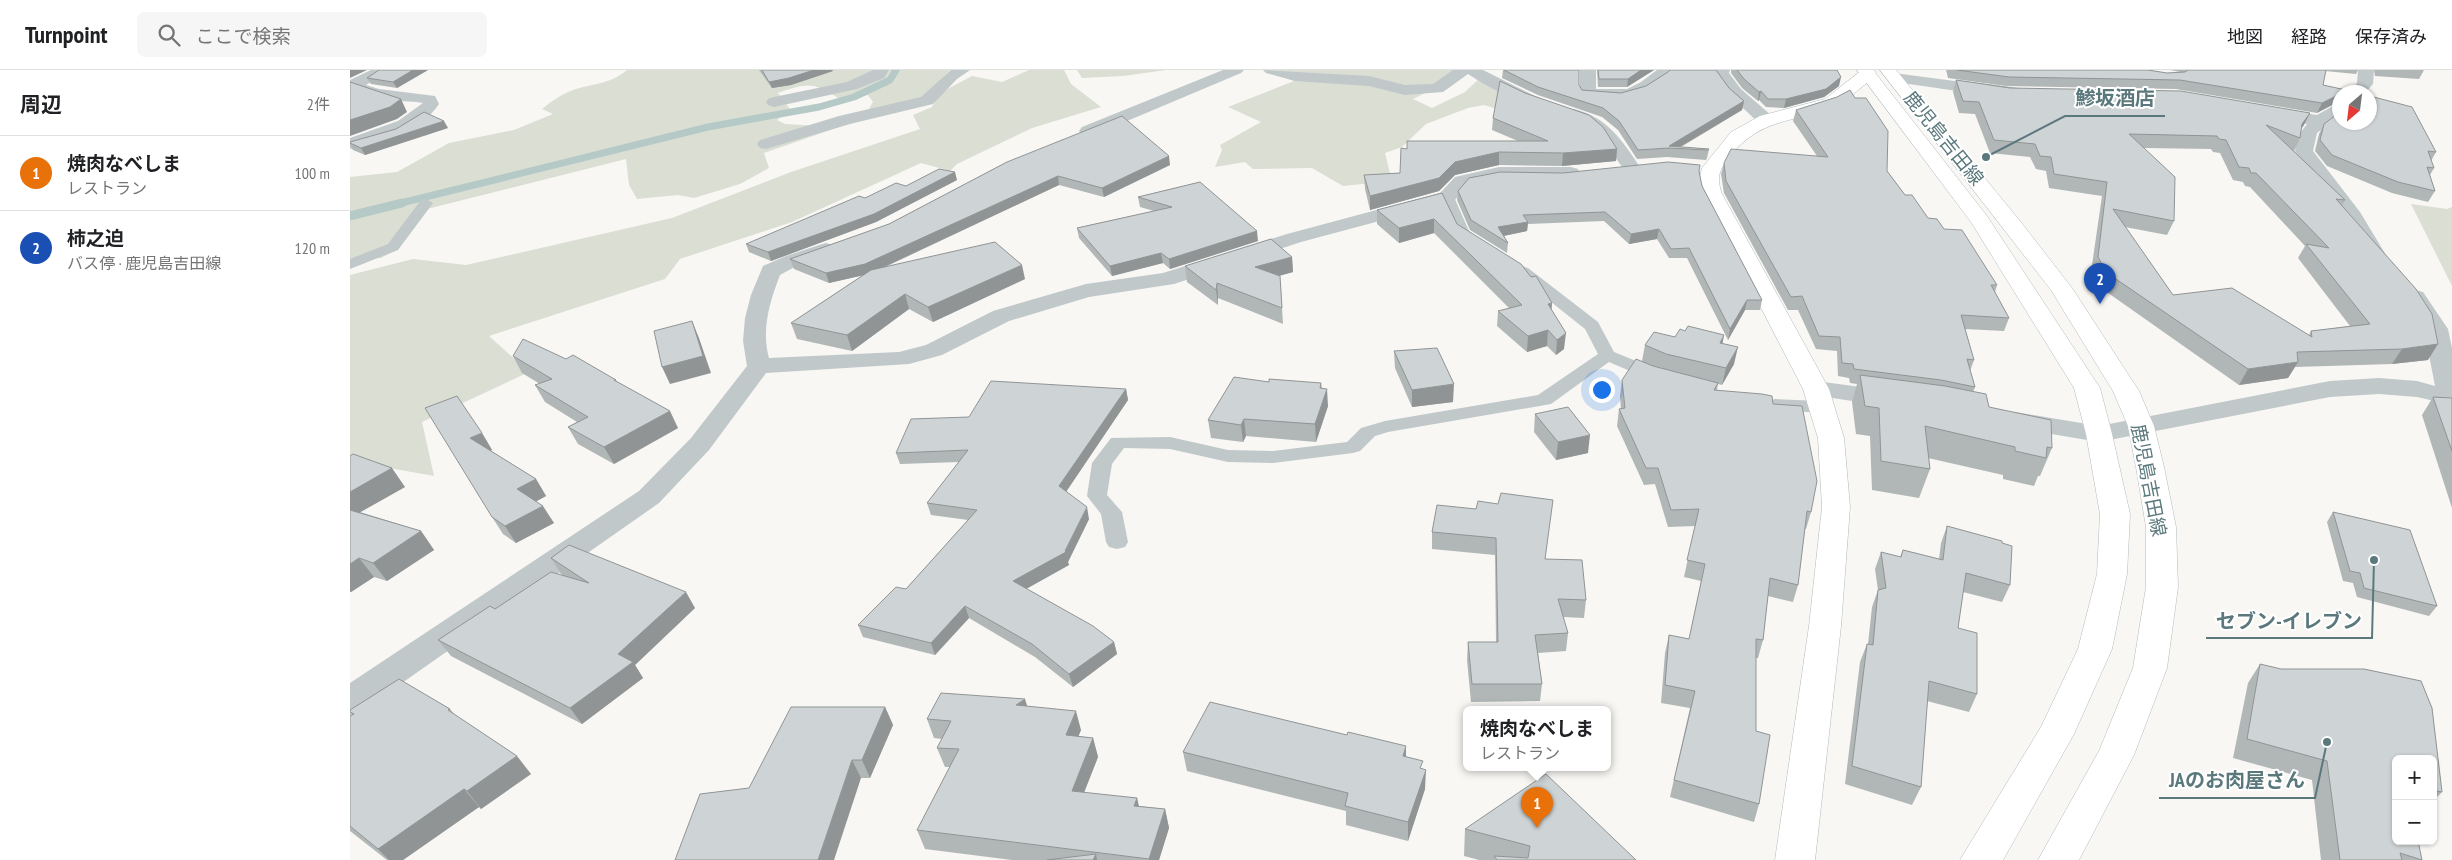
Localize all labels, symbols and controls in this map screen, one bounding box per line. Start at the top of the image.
search box [137,12,487,57]
text: Turnpoint [25,19,107,50]
icon: search [155,21,183,49]
text: ここで検索 [195,24,290,48]
text: 地図 [2227,25,2263,48]
text: 経路 [2291,25,2327,48]
text: 保存済み [2355,25,2427,48]
callout: 鯵坂酒店 [2065,81,2165,116]
text: 鯵坂酒店 [2075,85,2155,111]
north arrow [2332,85,2377,130]
street label: 鹿児島吉田線 [1899,86,1989,190]
text: 周辺 [20,91,62,118]
text: 2件 [307,94,330,114]
text: 焼肉なべしま [67,151,181,175]
text: 1 [32,163,40,183]
text: 100 m [295,163,330,183]
text: レストラン [67,178,147,198]
text: 柿之迫 [67,226,124,250]
text: 2 [32,238,40,258]
text: 120 m [295,238,330,258]
text: バス停 · 鹿児島吉田線 [67,253,221,273]
pin: 2 [2084,263,2116,304]
your location [1589,377,1615,403]
street label: 鹿児島吉田線 [2126,422,2172,538]
callout: セブン-イレブン [2206,603,2372,638]
text: セブン-イレブン [2216,608,2362,634]
popup [1463,706,1611,771]
text: 焼肉なべしま [1480,716,1594,740]
text: レストラン [1480,743,1560,763]
map controls [2392,755,2437,845]
button: + [2392,755,2437,800]
callout: JAのお肉屋さん [2159,763,2315,798]
text: JAのお肉屋さん [2168,767,2305,793]
pin: 1 [1521,787,1553,828]
button: − [2392,800,2437,845]

